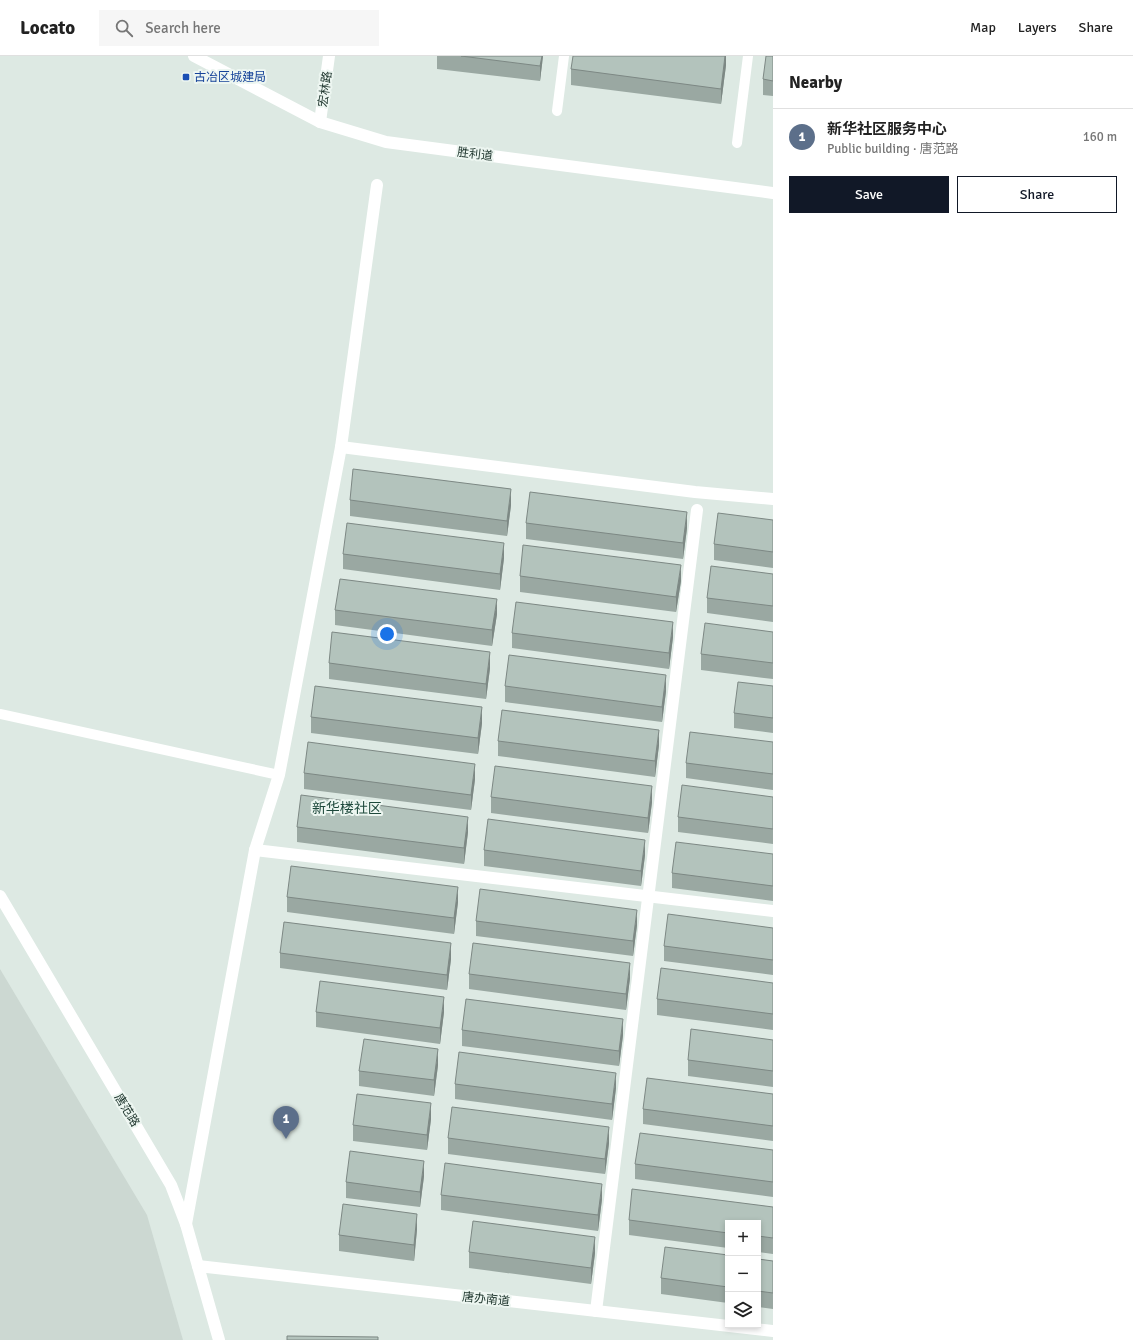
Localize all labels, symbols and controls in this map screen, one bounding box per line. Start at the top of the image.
search box [99,10,379,46]
text: Locato [20,16,75,40]
icon: search [113,17,135,39]
text: Search here [145,19,221,37]
text: Map [970,19,996,36]
text: Layers [1018,19,1057,36]
text: Share [1079,19,1113,36]
place label: 古冶区城建局 [194,70,266,85]
street label: 宏林路 [316,70,335,108]
marker: 古冶区城建局 [181,72,191,82]
text: Nearby [789,72,842,93]
text: 新华社区服务中心 [827,120,947,138]
text: 1 [798,129,806,145]
text: 160 m [1083,129,1117,145]
text: Public building · 唐范路 [827,141,959,157]
street label: 胜利道 [456,145,494,164]
button: Save [789,176,949,213]
button: Share [957,176,1117,213]
your location [377,624,397,644]
district label: 新华楼社区 [312,800,382,817]
street label: 唐范路 [111,1091,142,1130]
pin: 1 [273,1106,299,1139]
map controls [725,1220,761,1328]
button: + [725,1220,761,1256]
button: − [725,1256,761,1292]
street label: 唐办南道 [461,1290,511,1309]
button: layers [725,1292,761,1328]

